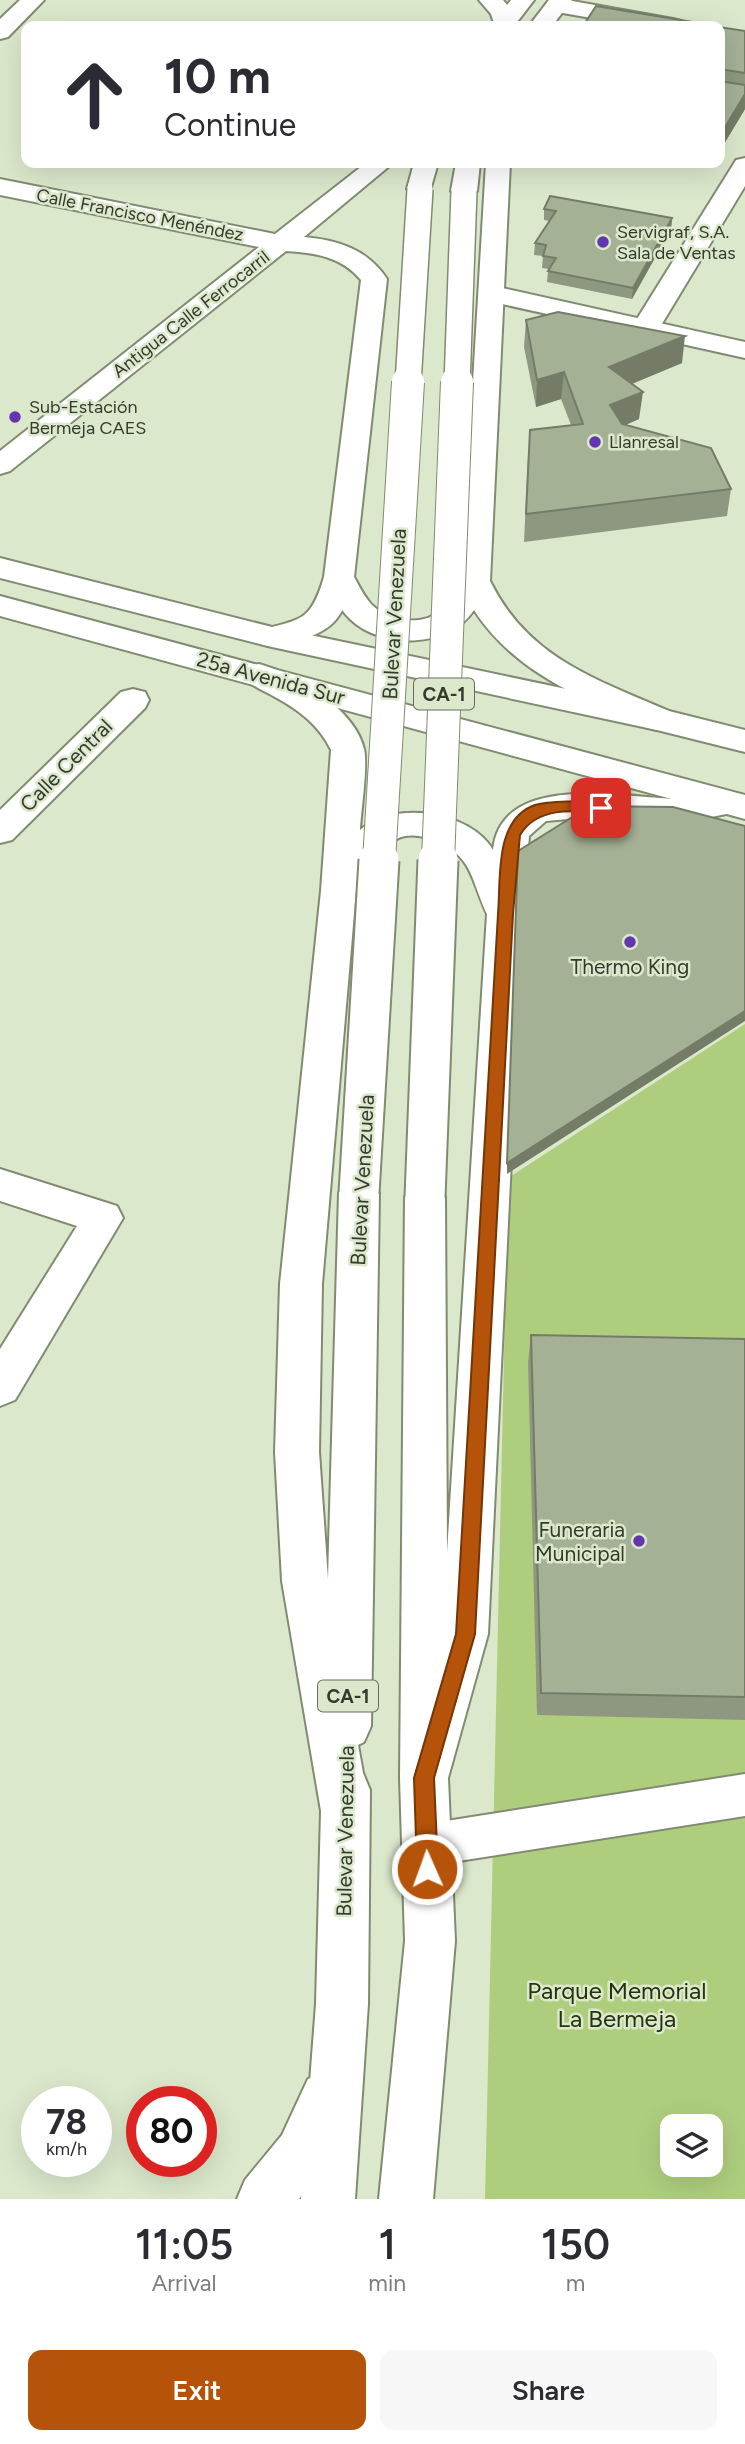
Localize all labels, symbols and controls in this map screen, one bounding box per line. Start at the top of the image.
text: 10 m [164,46,271,105]
icon: ahead [49,49,140,140]
text: Continue [164,106,296,144]
street label: Calle Francisco Menéndez [35,184,246,246]
place label: Servigraf, S.A. Sala de Ventas [617,221,736,264]
marker: Servigraf, S.A. Sala de Ventas [595,234,611,250]
street label: Antigua Calle Ferrocarril [108,246,274,382]
place label: Sub-Estación Bermeja CAES [29,396,146,439]
marker: Sub-Estación Bermeja CAES [7,409,23,425]
place label: Llanresal [609,431,679,453]
marker: Llanresal [587,434,603,450]
street label: Bulevar Venezuela [377,528,411,700]
street label: 25a Avenida Sur [194,646,348,710]
road number: CA-1 [414,678,474,709]
street label: Calle Central [15,714,117,816]
pin [571,778,631,838]
icon: arrive [582,789,620,827]
marker: Thermo King [622,934,638,950]
place label: Thermo King [571,954,689,979]
street label: Bulevar Venezuela [345,1094,379,1266]
place label: Funeraria Municipal [535,1517,625,1566]
marker: Funeraria Municipal [631,1533,647,1549]
road number: CA-1 [318,1680,378,1712]
street label: Bulevar Venezuela [331,1745,359,1917]
position arrow [390,1832,464,1906]
park label: Parque Memorial La Bermeja [527,1976,707,2033]
speed limit sign: 80 [126,2086,217,2177]
text: 78 [46,2101,87,2143]
map controls [660,2114,723,2177]
button: layers [660,2114,723,2177]
text: km/h [46,2138,87,2160]
text: 11:05 [135,2219,233,2270]
text: 1 [378,2219,396,2270]
text: 150 [541,2219,610,2270]
text: Arrival [152,2269,217,2297]
text: min [368,2269,406,2297]
text: m [566,2269,585,2297]
button: Exit [28,2350,366,2430]
button: Share [380,2350,717,2430]

